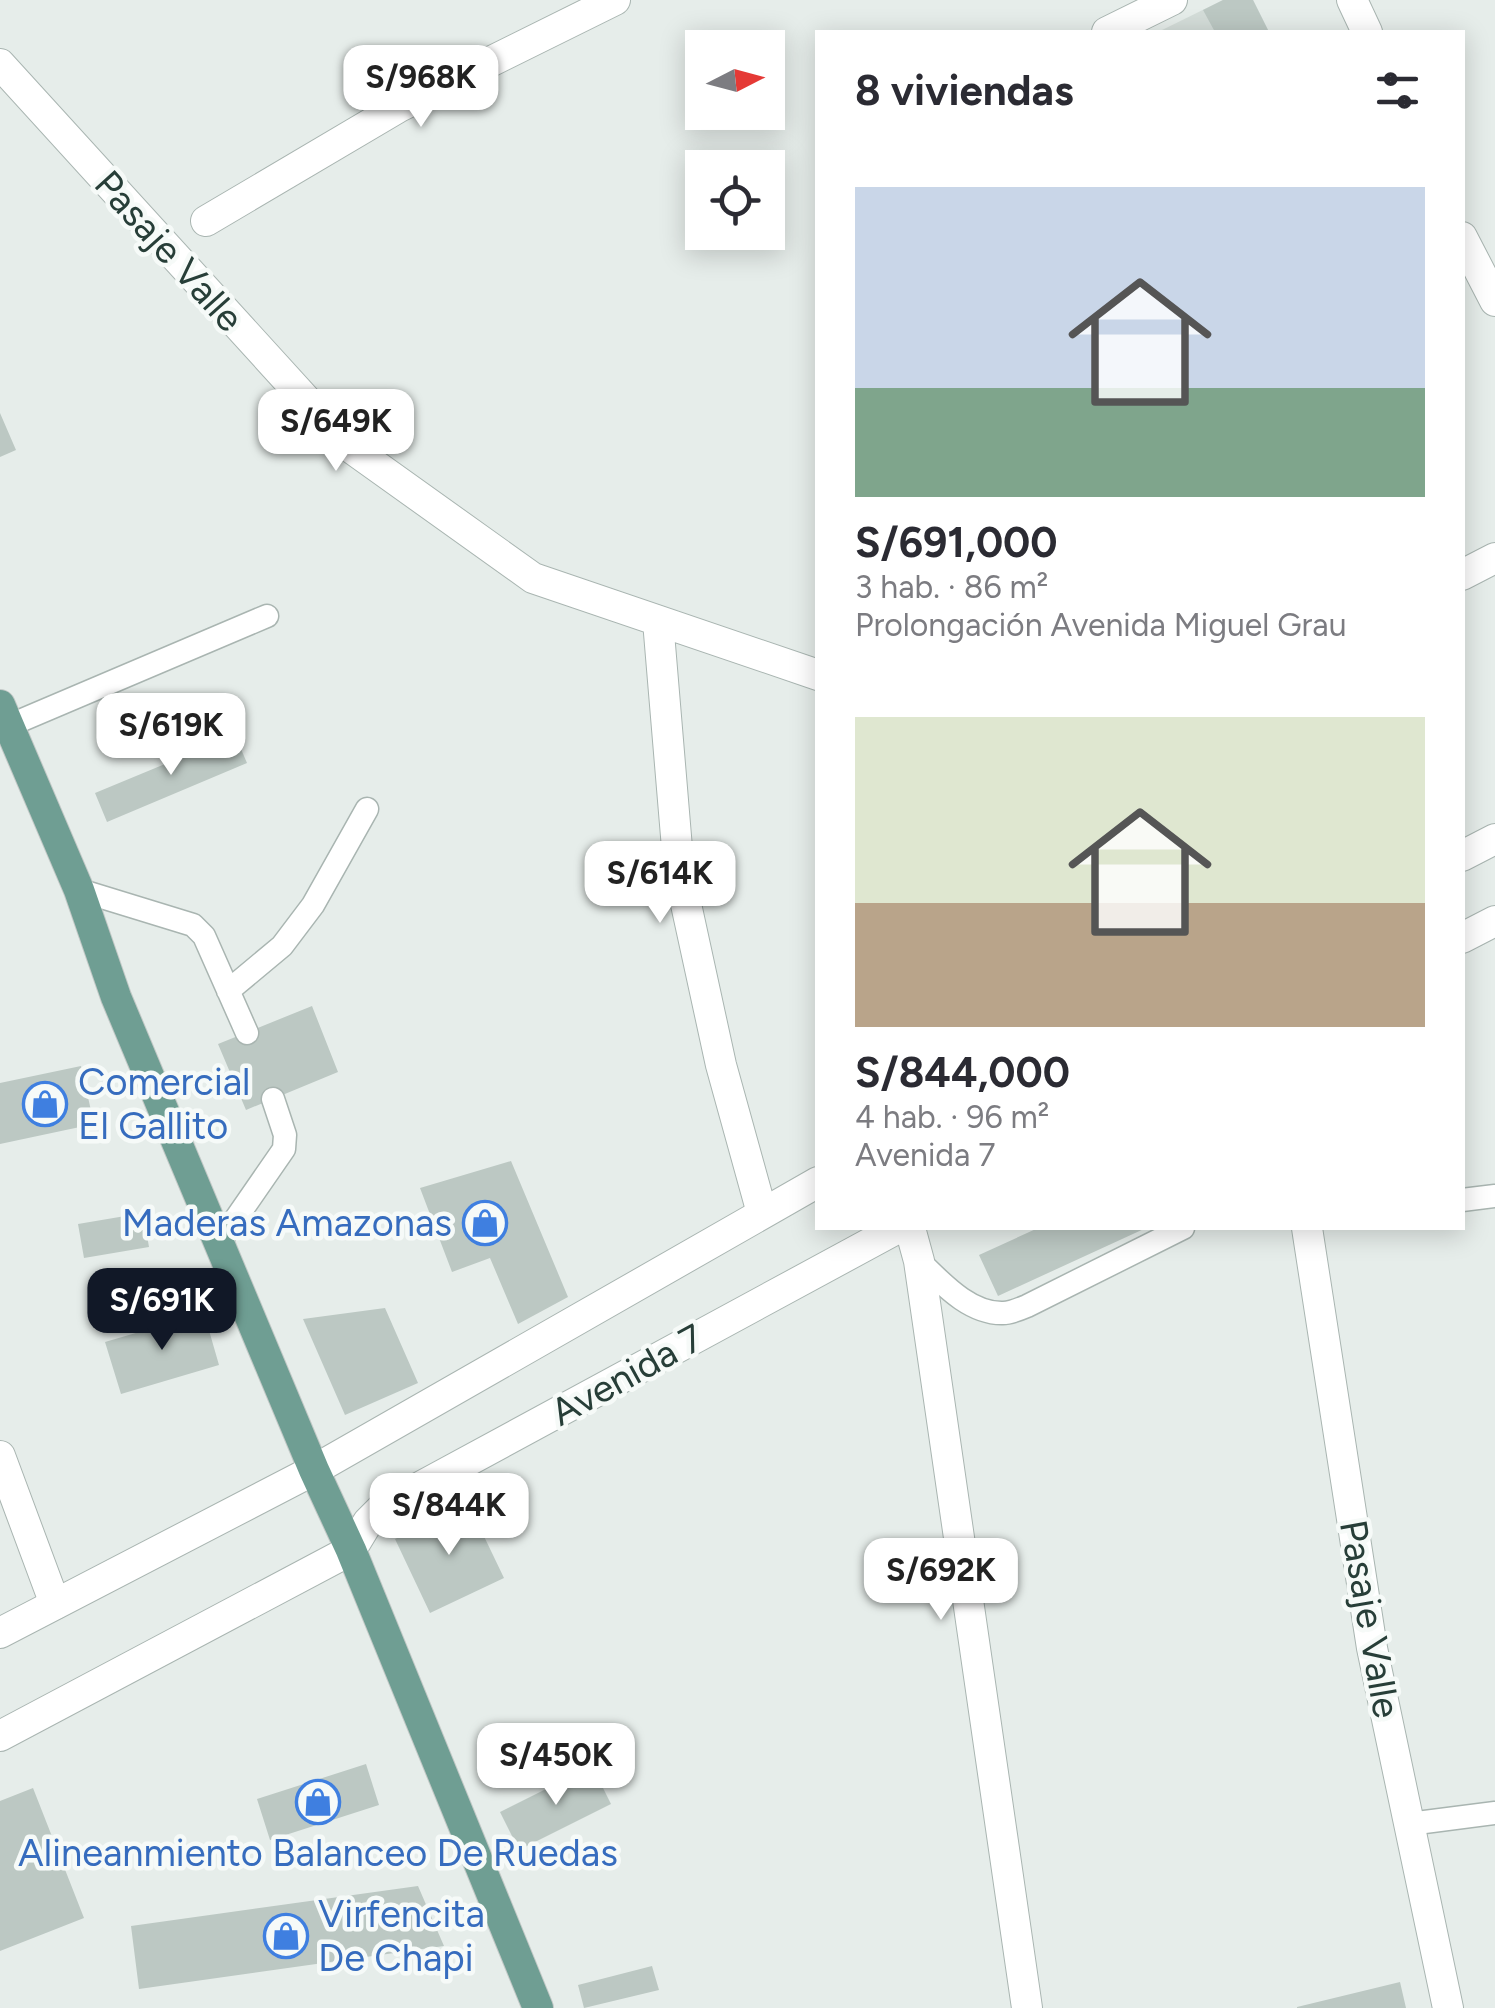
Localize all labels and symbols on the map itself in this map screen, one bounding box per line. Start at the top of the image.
north arrow [685,30,785,130]
pin: S/968K [340,45,502,130]
street label: Pasaje Valle [85,161,253,341]
pin: S/649K [255,389,417,474]
pin: S/619K [90,693,252,778]
pin: S/614K [579,841,741,926]
place label: Comercial El Gallito [78,1059,250,1149]
shop icon: Comercial El Gallito [22,1081,68,1127]
place label: Maderas Amazonas [122,1200,452,1246]
shop icon: Maderas Amazonas [462,1200,508,1246]
pin: S/691K [81,1268,243,1353]
street label: Avenida 7 [543,1314,711,1436]
pin: S/844K [368,1473,530,1558]
street label: Pasaje Valle [1330,1516,1410,1722]
pin: S/692K [860,1538,1022,1623]
pin: S/450K [475,1723,637,1808]
shop icon: Alineanmiento Balanceo De Ruedas [295,1779,341,1825]
place label: Alineanmiento Balanceo De Ruedas [18,1830,618,1876]
place label: Virfencita De Chapi [318,1891,485,1981]
shop icon: Virfencita De Chapi [263,1913,309,1959]

